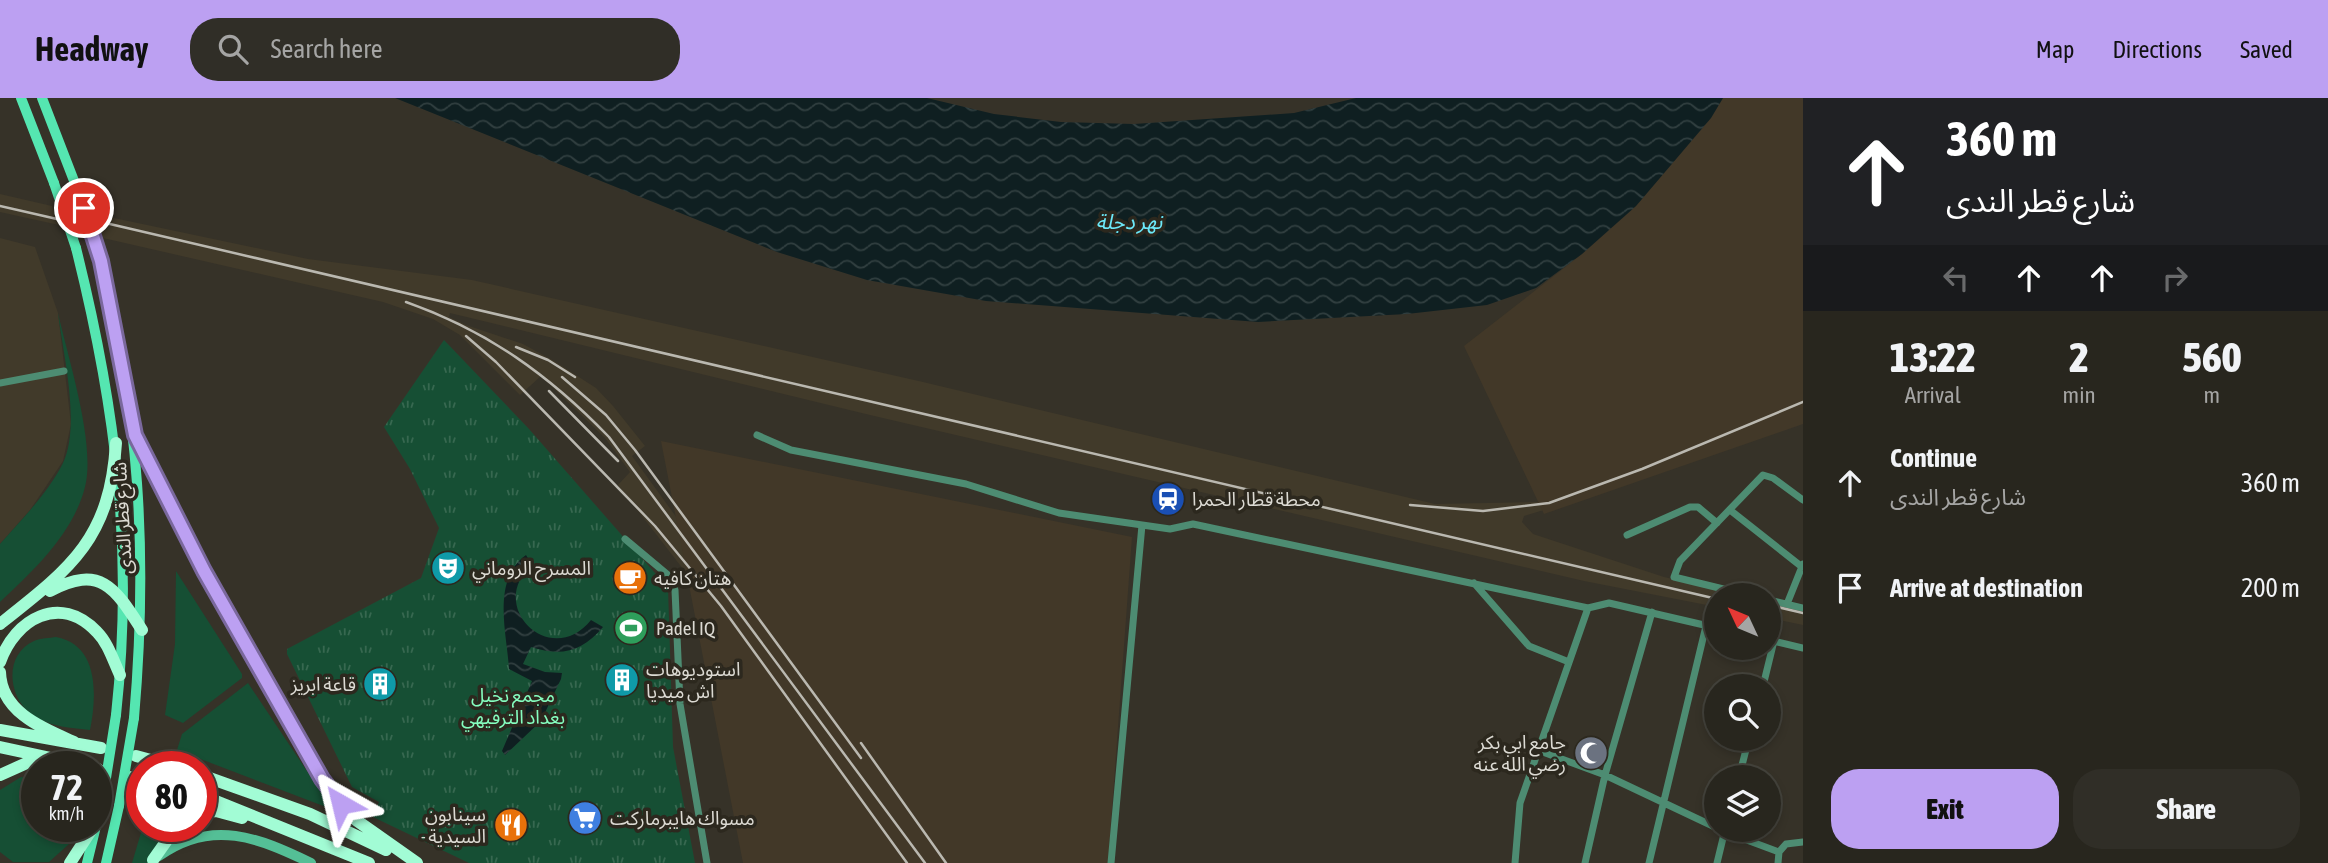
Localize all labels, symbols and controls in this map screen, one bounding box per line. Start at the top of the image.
search box [190,18,680,81]
text: Headway [35,30,148,68]
icon: search [214,30,252,68]
text: Search here [270,34,383,64]
text: Map [2036,36,2074,63]
text: Directions [2112,36,2202,63]
text: Saved [2240,36,2293,63]
text: 360 m [1946,110,2057,166]
icon: ahead [1831,126,1922,217]
pin [54,178,114,238]
text: شارع قطر الندى [1946,182,2135,219]
icon: arrive [65,189,103,227]
water label: نهر دجلة [1096,209,1164,234]
icon: left [1937,259,1975,297]
icon: ahead [2010,259,2048,297]
icon: ahead [2083,259,2121,297]
icon: right [2156,259,2194,297]
text: 13:22 [1890,333,1976,381]
text: 2 [2069,333,2089,381]
text: 560 [2182,333,2241,381]
text: Arrival [1905,382,1961,408]
text: min [2063,382,2096,408]
text: m [2204,382,2220,408]
text: Continue [1890,443,1977,473]
street label: شارع قطر الندى [108,461,139,575]
icon: ahead [1831,464,1869,502]
text: 360 m [2241,468,2300,498]
station icon: محطة قطار الحمرا [1149,480,1187,518]
text: شارع قطر الندى [1890,484,2026,510]
place label: محطة قطار الحمرا [1192,488,1321,511]
theatre icon: المسرح الروماني [429,549,467,587]
place label: المسرح الروماني [472,557,591,583]
cafe icon: هتان كافيه [611,559,649,597]
place label: هتان كافيه [654,567,731,589]
icon: arrive [1831,569,1869,607]
text: Arrive at destination [1890,573,2083,603]
text: 200 m [2241,573,2300,603]
north arrow [1704,583,1782,660]
map controls [1704,583,1781,842]
sports icon: Padel IQ [612,609,650,647]
place label: Padel IQ [656,617,716,639]
place label: استوديوهات اش ميديا [646,658,741,703]
building icon: استوديوهات اش ميديا [603,661,641,699]
building icon: قاعة ابريز [361,665,399,703]
place label: قاعة ابريز [290,673,356,696]
button: search [1704,674,1781,751]
park label: مجمع نخيل بغداد الترفيهي [461,684,565,732]
place label: جامع ابي بكر رضي الله عنه [1474,731,1566,779]
mosque icon: جامع ابي بكر رضي الله عنه [1572,734,1610,772]
speed limit sign: 80 [126,751,217,842]
button: layers [1704,765,1781,842]
text: 72 [50,767,83,807]
position arrow [304,767,378,841]
button: Exit [1831,769,2059,849]
button: Share [2073,769,2300,849]
supermarket icon: مسواك هايبرماركت [566,799,604,837]
text: km/h [49,803,84,824]
place label: سينابون - السيدية [421,803,486,847]
restaurant icon: سينابون - السيدية [492,806,530,844]
place label: مسواك هايبرماركت [610,807,755,830]

